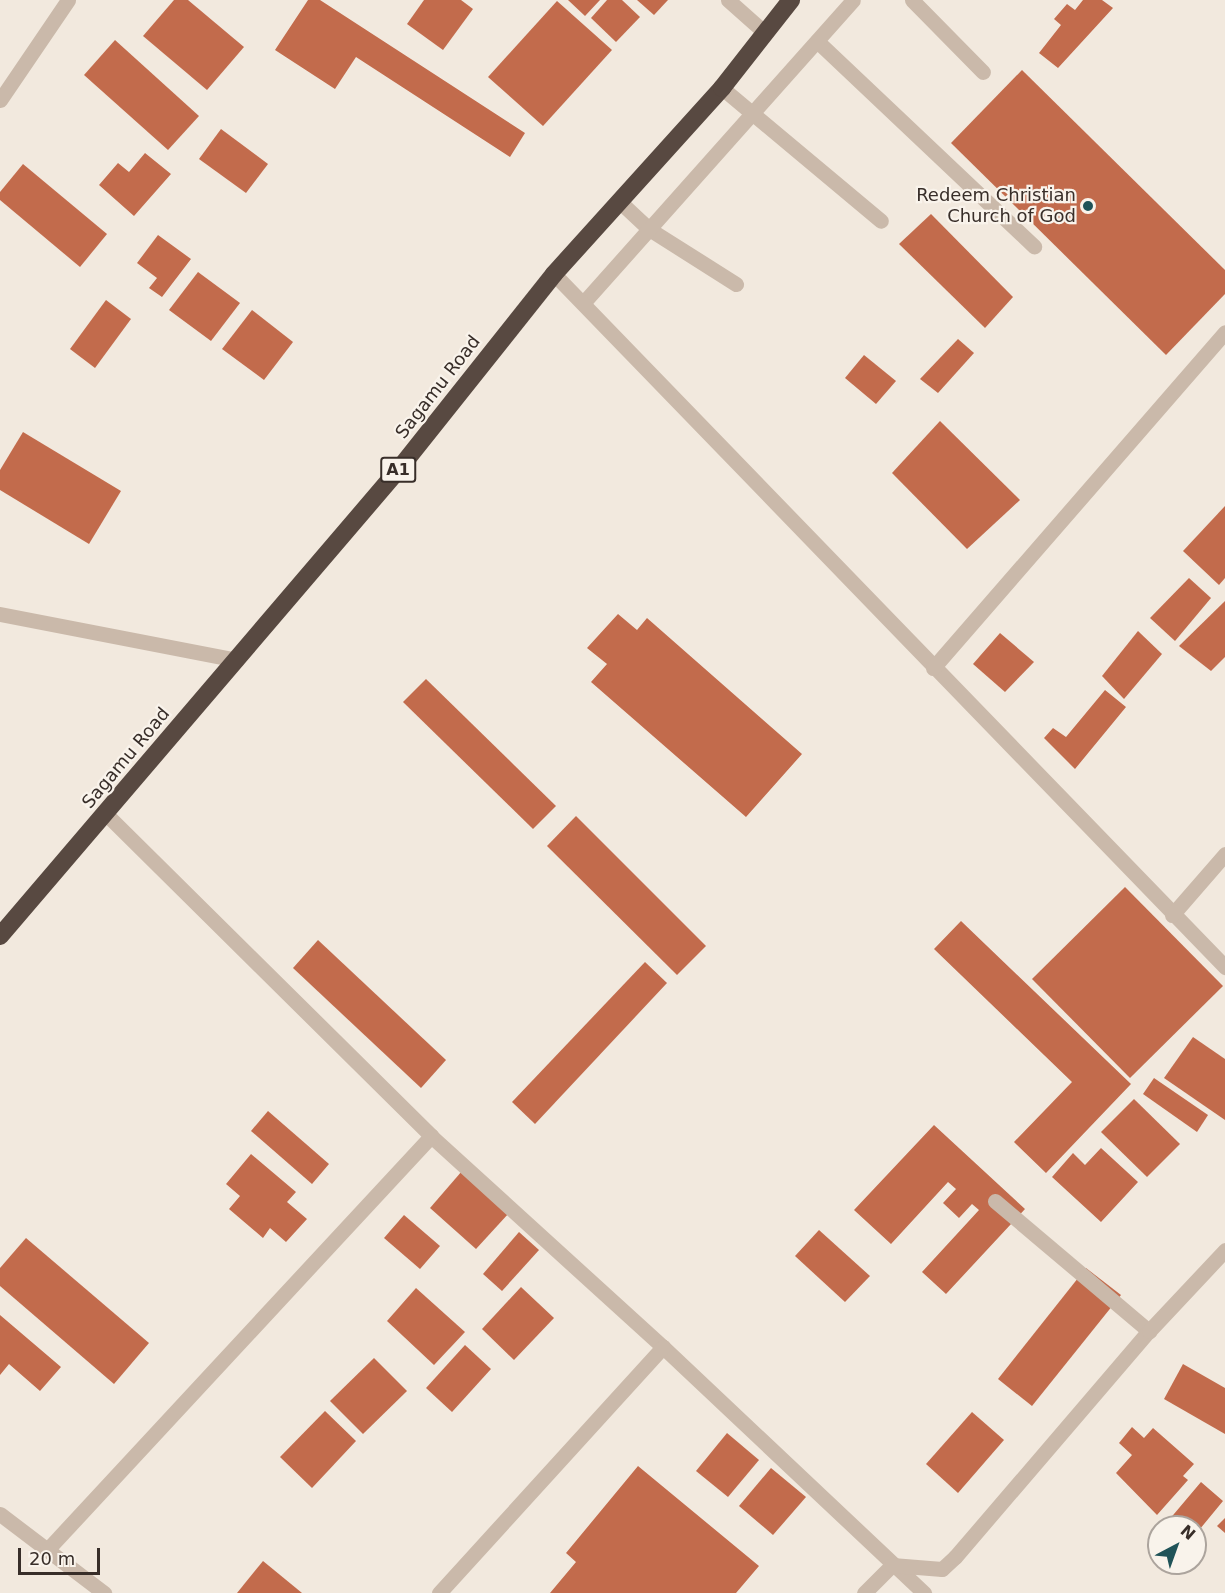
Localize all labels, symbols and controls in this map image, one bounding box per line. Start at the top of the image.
place label: Redeem Christian Church of God [916,185,1076,228]
marker: Redeem Christian Church of God [1081,199,1095,213]
street label: Sagamu Road [391,331,485,443]
road number: A1 [380,457,416,483]
street label: Sagamu Road [78,703,174,813]
north arrow [1147,1515,1207,1575]
text: N [1177,1521,1199,1544]
scale bar [21,1536,104,1574]
text: 20 m [29,1548,75,1569]

